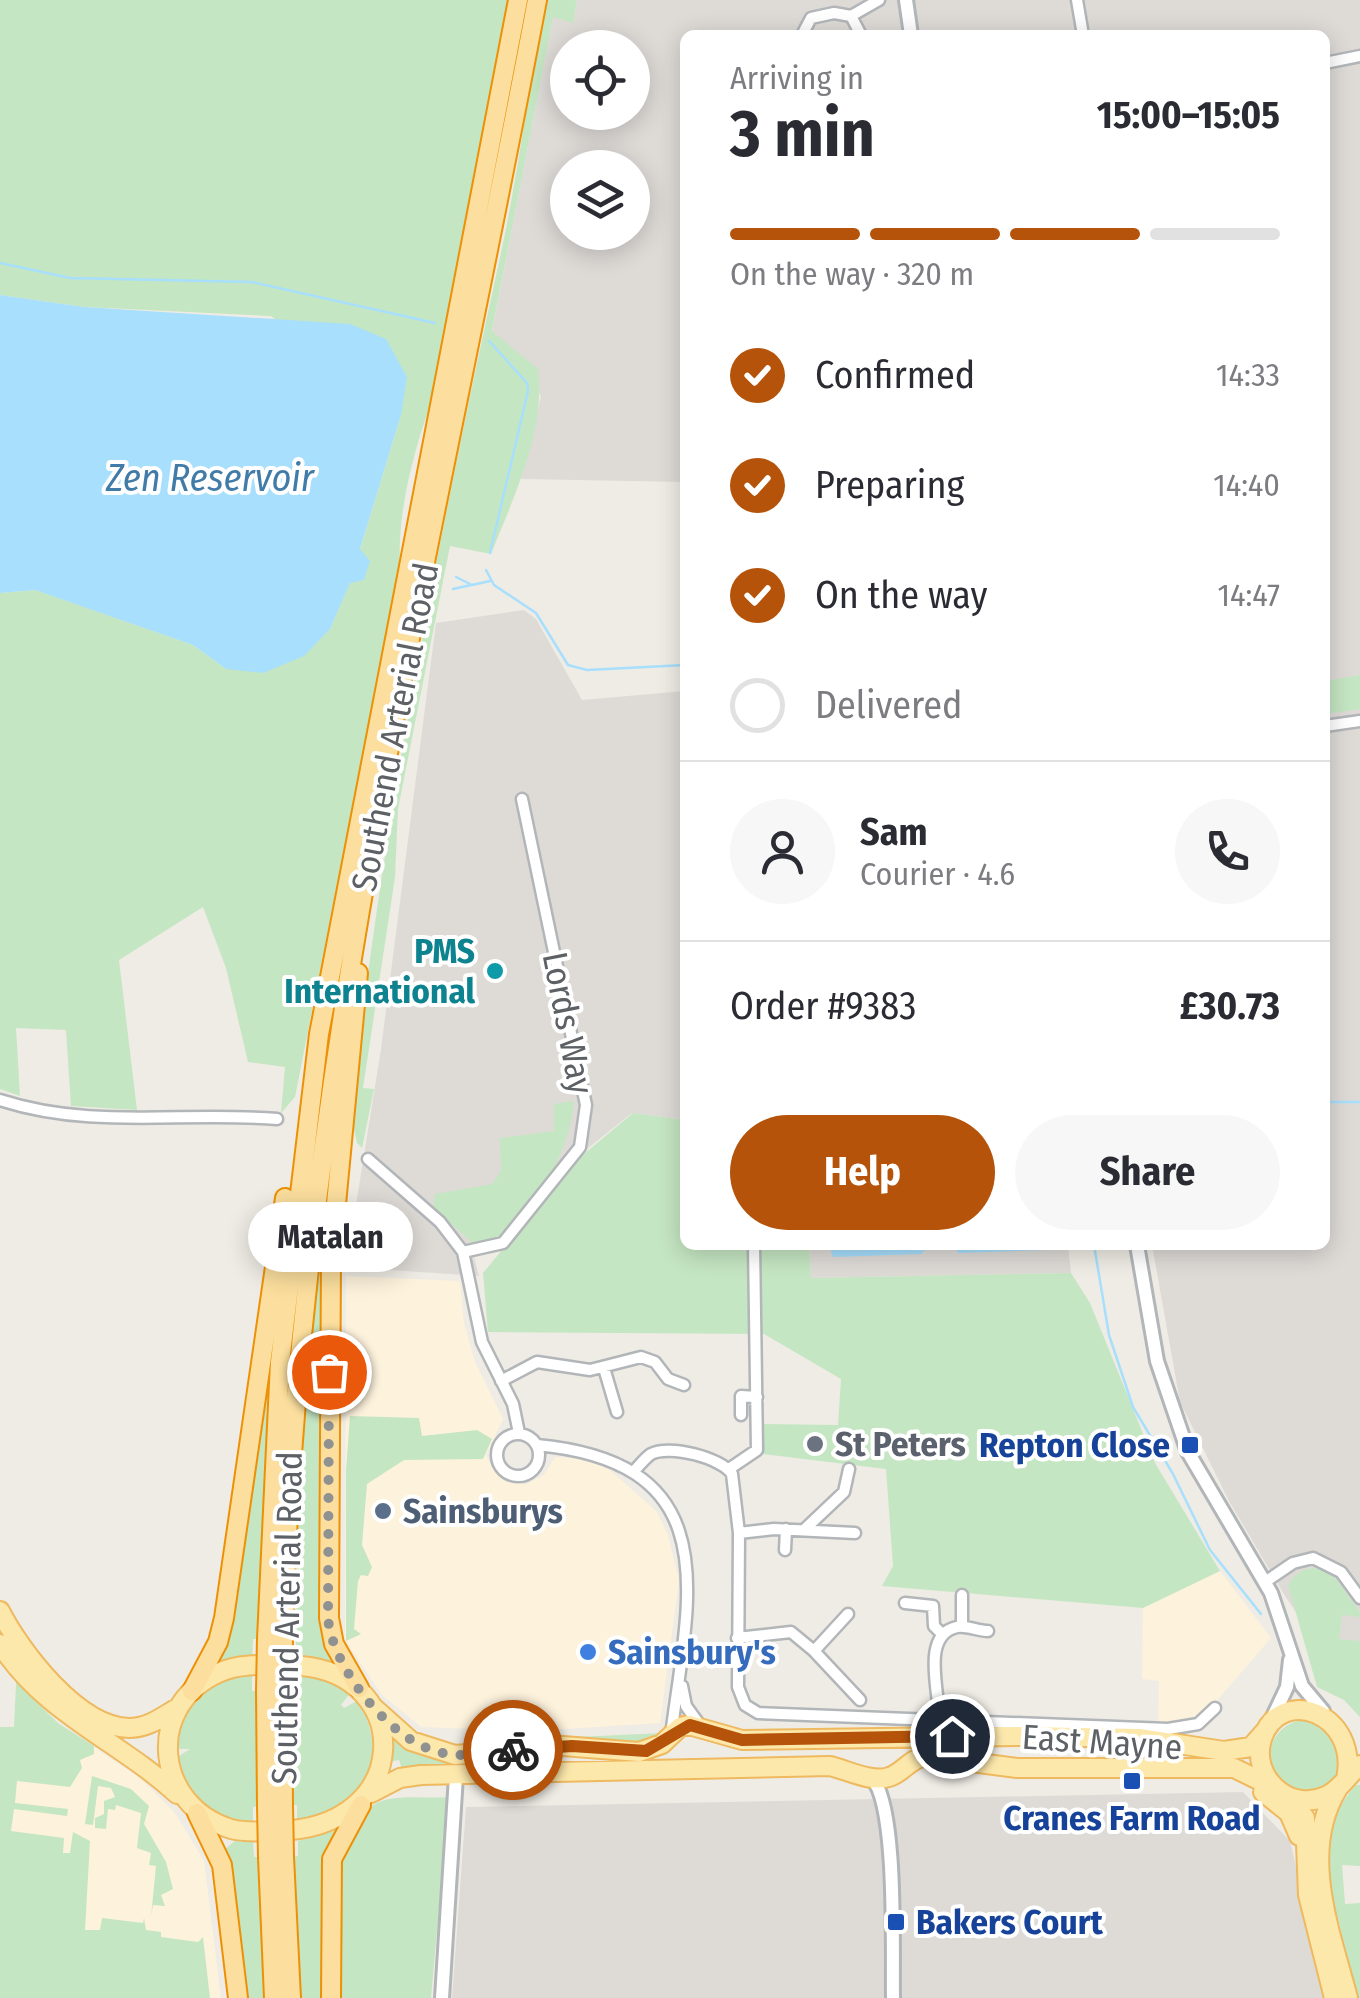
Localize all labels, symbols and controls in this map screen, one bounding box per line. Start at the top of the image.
map controls [550,30,650,250]
button: locate [550,30,650,130]
text: Arriving in [730,59,864,97]
text: 15:00–15:05 [1097,92,1280,138]
text: 3 min [730,95,875,173]
button: layers [550,150,650,250]
text: On the way · 320 m [730,255,974,293]
icon: check [730,348,785,403]
text: Confirmed [815,352,975,398]
text: 14:33 [1216,356,1280,394]
water label: Zen Reservoir [105,455,316,501]
icon: check [730,458,785,513]
text: Preparing [815,462,964,508]
text: 14:40 [1213,466,1280,504]
street label: Southend Arterial Road [343,559,447,895]
icon: check [730,568,785,623]
text: On the way [815,572,987,618]
text: 14:47 [1218,576,1280,614]
text: Delivered [815,682,962,728]
button: person [730,799,835,904]
button: phone [1175,799,1280,904]
text: Sam [860,809,928,855]
text: Courier · 4.6 [860,855,1015,893]
place label: PMS International [284,930,475,1012]
street label: Lords Way [534,948,602,1098]
marker: PMS International [484,960,506,982]
text: Order #9383 [730,983,916,1029]
text: £30.73 [1180,983,1280,1029]
button: Help [730,1115,995,1230]
button: Share [1015,1115,1280,1230]
callout: Matalan [246,1202,412,1272]
text: Matalan [277,1218,384,1256]
pin [287,1330,372,1415]
icon: bag [302,1345,357,1400]
place label: St Peters [835,1423,966,1465]
place label: Repton Close [979,1424,1170,1466]
marker: St Peters [804,1433,826,1455]
marker: Repton Close [1179,1434,1201,1456]
street label: Southend Arterial Road [263,1451,311,1785]
place label: Sainsburys [403,1490,563,1532]
marker: Sainsburys [372,1500,394,1522]
place label: Sainsbury's [608,1631,776,1673]
marker: Sainsbury's [577,1641,599,1663]
pin [910,1694,995,1779]
courier [463,1700,563,1800]
icon: home [925,1709,980,1764]
street label: East Mayne [1021,1715,1183,1769]
icon: bike [486,1723,541,1778]
marker: Cranes Farm Road [1121,1770,1143,1792]
place label: Cranes Farm Road [1003,1797,1261,1839]
place label: Bakers Court [916,1901,1103,1943]
marker: Bakers Court [885,1911,907,1933]

